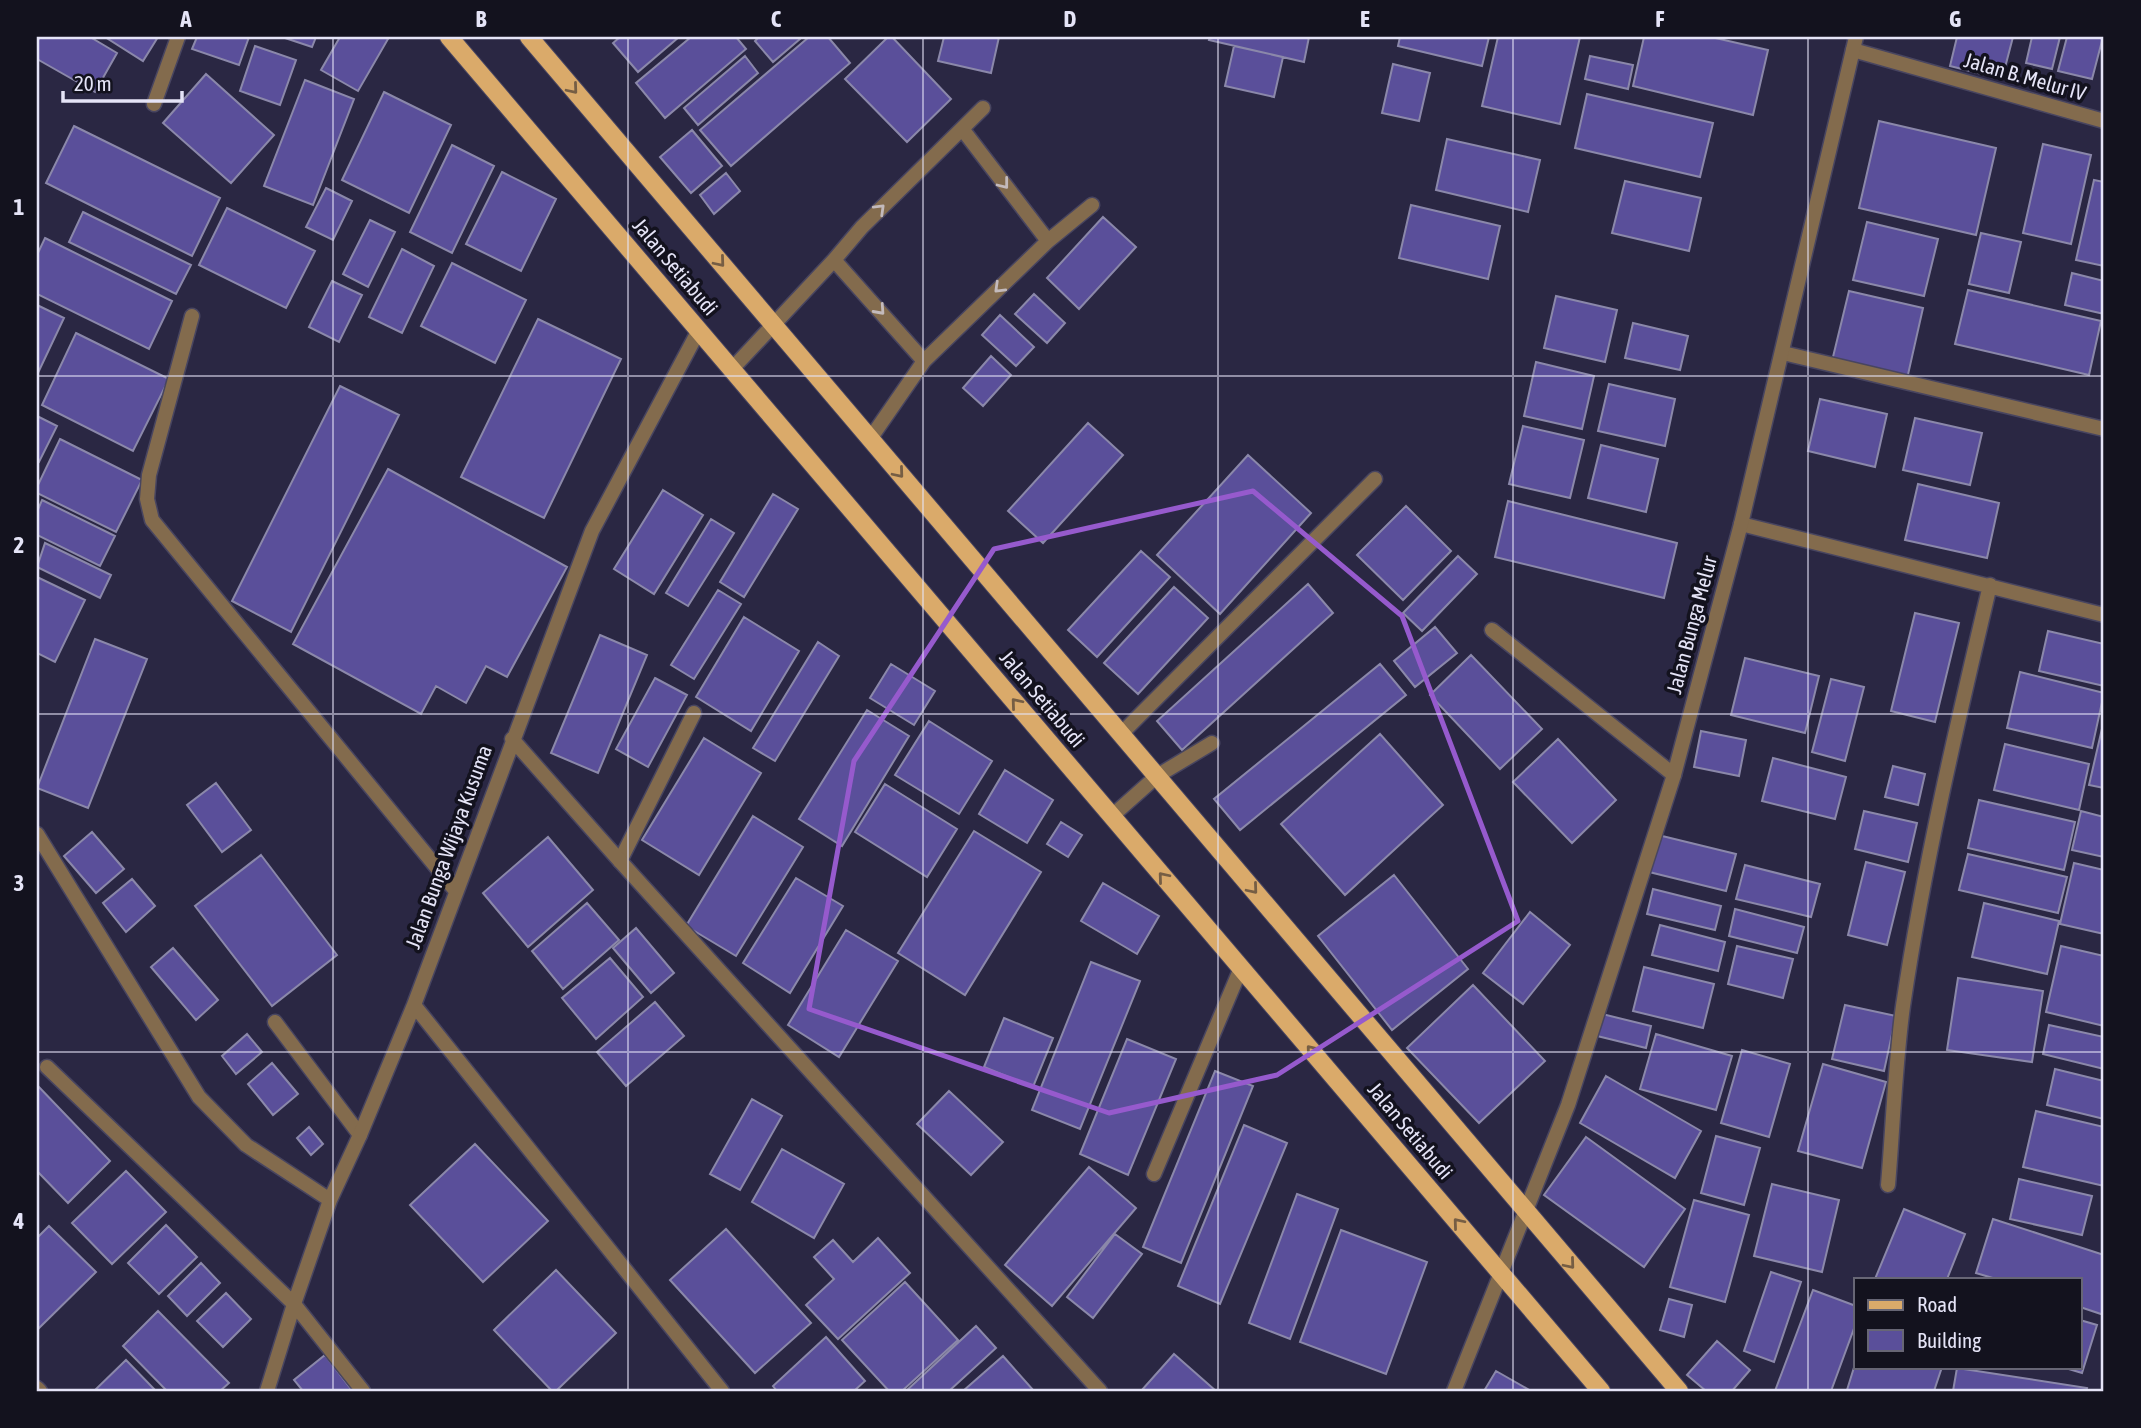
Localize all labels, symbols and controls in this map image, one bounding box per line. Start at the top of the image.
text: A [179,6,192,32]
text: B [476,6,487,32]
text: C [771,6,782,32]
text: D [1064,6,1077,32]
text: E [1360,6,1370,32]
text: F [1655,6,1665,32]
text: G [1949,6,1961,32]
street label: Jalan B. Melur IV [1962,47,2090,105]
scale bar [63,60,182,104]
text: 20 m [74,71,112,95]
one-way arrow [565,80,577,93]
one-way arrow [996,176,1009,188]
text: 1 [14,194,25,220]
one-way arrow [872,205,885,218]
street label: Jalan Setiabudi [628,213,723,320]
one-way arrow [712,254,724,267]
one-way arrow [994,279,1007,292]
one-way arrow [872,302,884,315]
one-way arrow [891,465,903,478]
text: 2 [14,532,24,558]
street label: Jalan Bunga Melur [1661,552,1721,696]
street label: Jalan Setiabudi [995,645,1090,752]
one-way arrow [1012,699,1024,712]
street label: Jalan Bunga Wijaya Kusuma [400,742,496,952]
text: 3 [14,870,24,896]
one-way arrow [1159,872,1171,885]
one-way arrow [1245,881,1257,894]
one-way arrow [1307,1045,1319,1058]
street label: Jalan Setiabudi [1363,1077,1458,1184]
text: 4 [13,1208,25,1234]
one-way arrow [1454,1218,1466,1231]
one-way arrow [1562,1256,1575,1268]
legend [1854,1278,2082,1368]
text: Road [1917,1292,1957,1316]
text: Building [1917,1328,1981,1352]

